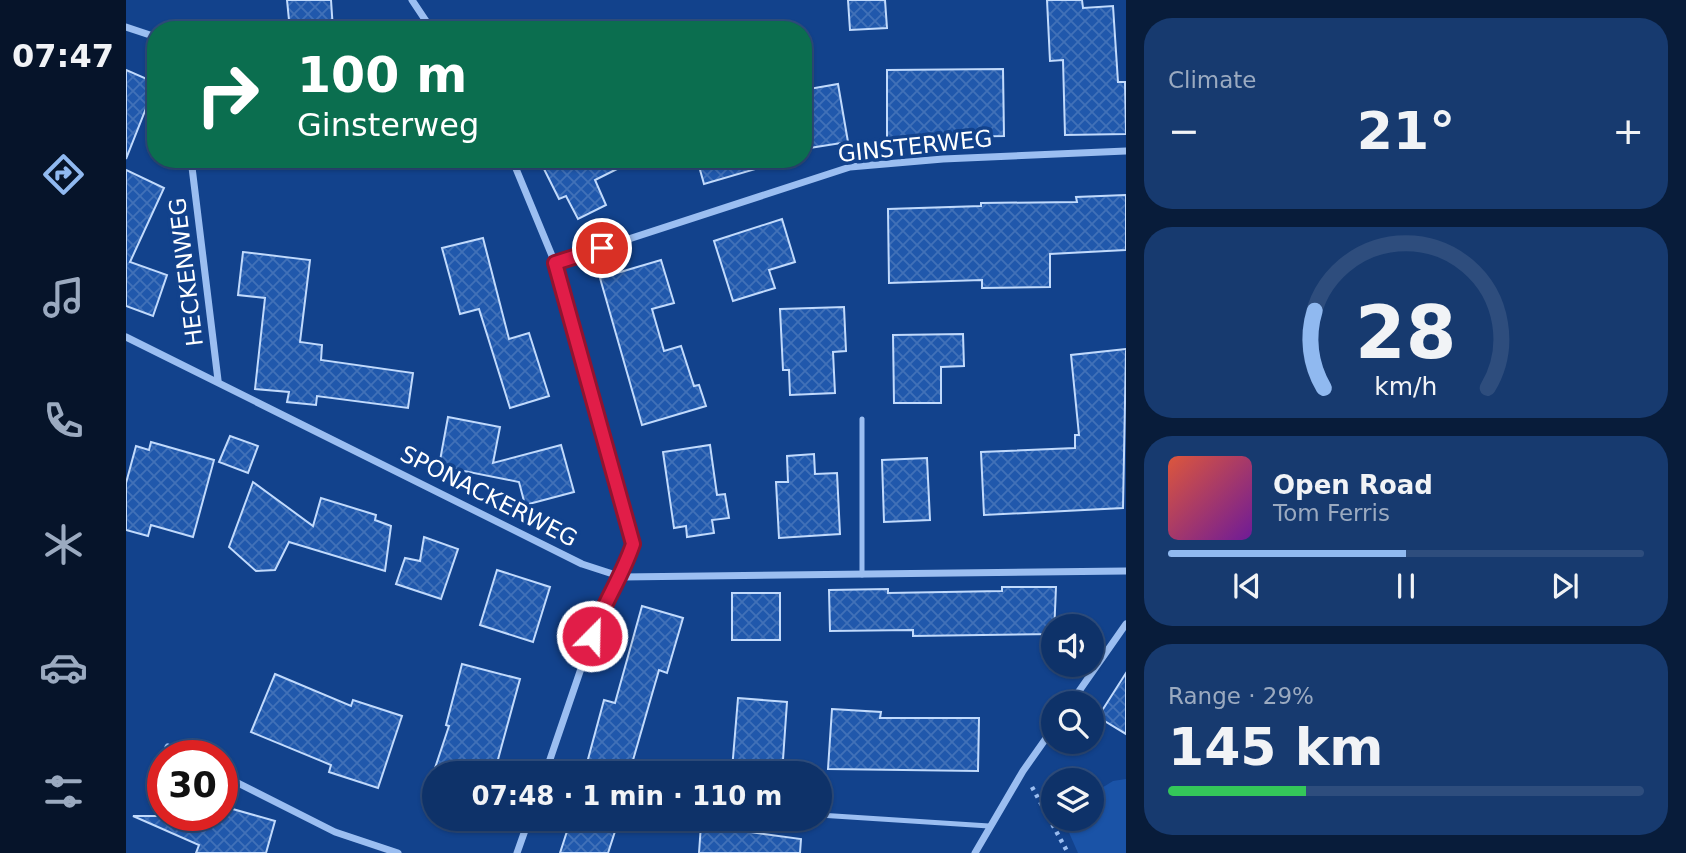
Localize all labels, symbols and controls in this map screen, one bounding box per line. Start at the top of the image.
text: 07:47 [12,37,114,75]
text: 100 m [297,47,467,104]
icon: right [182,49,273,140]
text: Climate [1168,67,1257,93]
text: 21° [1357,101,1455,161]
text: Ginsterweg [297,106,479,144]
text: − [1168,109,1200,153]
text: + [1612,109,1644,153]
street label: GINSTERWEG [836,125,994,167]
icon: directions [39,150,88,199]
street label: HECKENWEG [164,196,208,348]
pin [572,218,632,278]
icon: arrive [583,229,621,267]
icon: music [39,273,88,322]
text: 28 [1355,291,1457,376]
text: km/h [1374,372,1438,401]
icon: phone [39,396,88,445]
street label: SPONACKERWEG [396,440,582,552]
text: Open Road [1273,470,1433,500]
text: Tom Ferris [1273,500,1390,526]
icon: climate [39,520,88,569]
icon: previous [1228,567,1266,605]
icon: pause [1387,567,1425,605]
icon: next [1546,567,1584,605]
position arrow [555,599,629,673]
map controls [1041,614,1104,831]
button: sound [1041,614,1104,677]
icon: car [39,643,88,692]
text: Range · 29% [1168,683,1314,709]
button: search [1041,691,1104,754]
text: 145 km [1168,717,1383,777]
speed limit sign: 30 [147,740,238,831]
icon: filters [39,767,88,816]
button: layers [1041,768,1104,831]
text: 07:48 · 1 min · 110 m [472,781,782,811]

